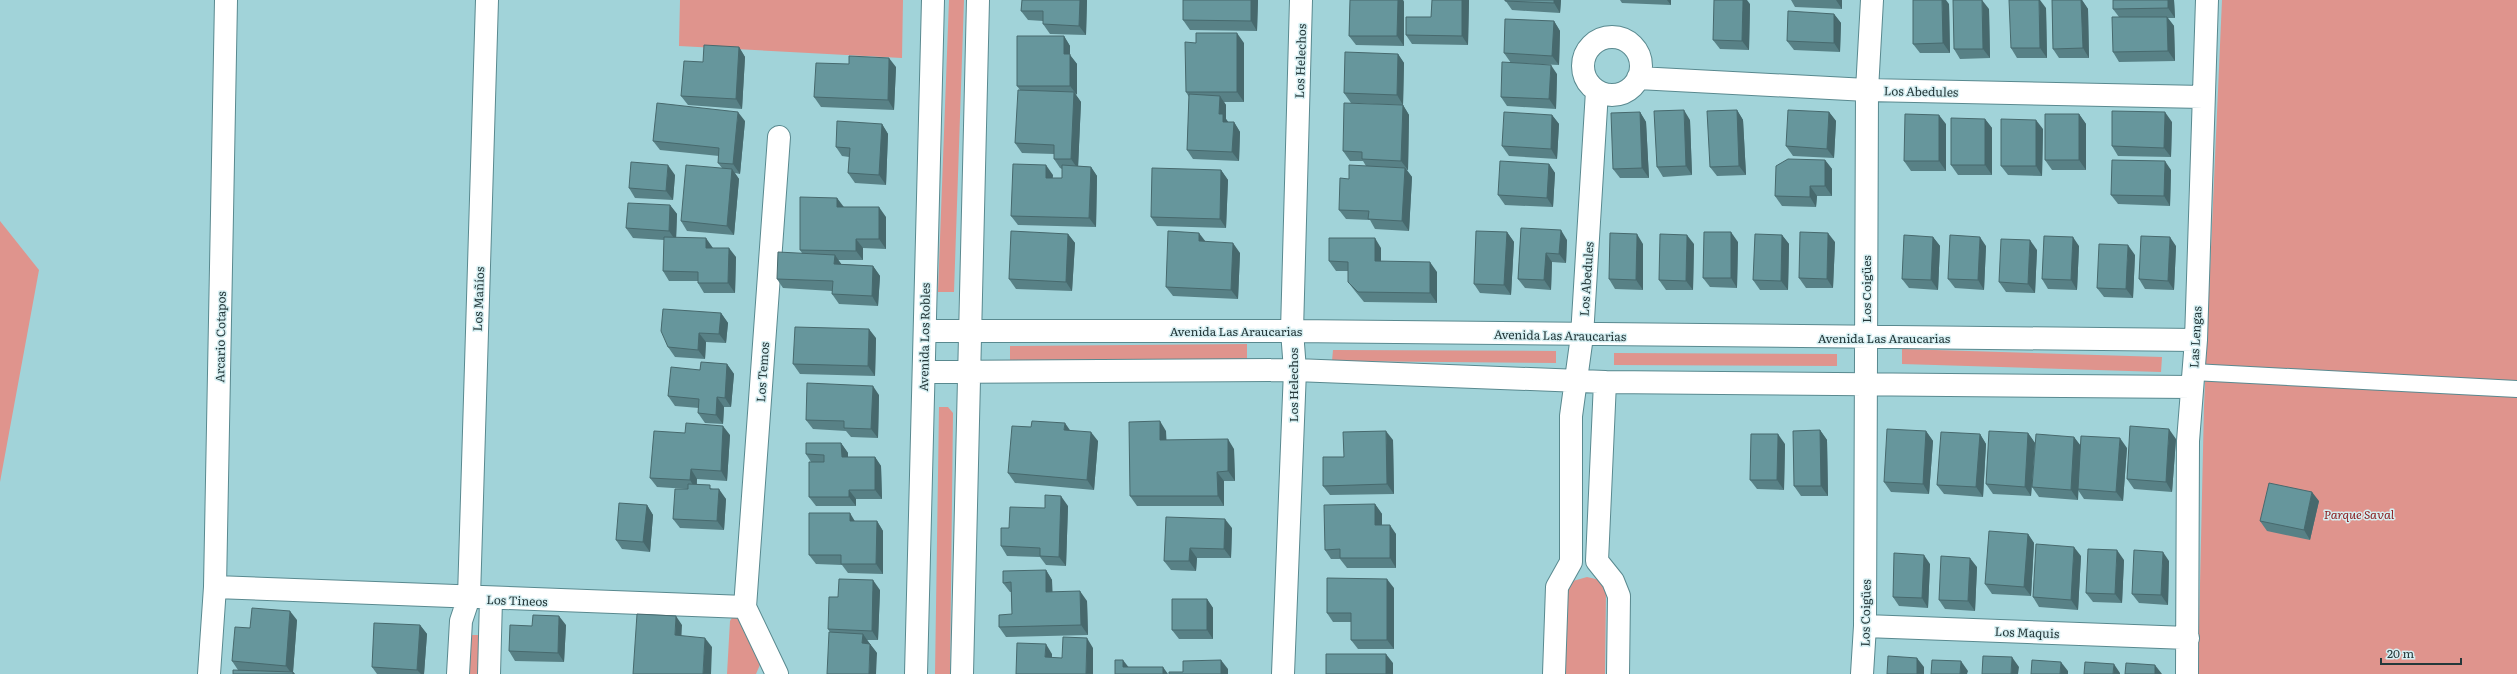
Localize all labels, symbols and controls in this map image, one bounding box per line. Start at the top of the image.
street label: Los Helechos [1290,23,1310,99]
street label: Los Abedules [1884,81,1959,101]
street label: Los Abedules [1574,241,1598,317]
street label: Los Coigües [1857,255,1875,323]
street label: Los Mañíos [468,266,488,332]
street label: Avenida Los Robles [914,282,934,391]
street label: Arcario Cotapos [210,290,230,383]
street label: Las Lengas [2184,305,2206,368]
street label: Avenida Las Araucarias [1170,322,1303,340]
street label: Avenida Las Araucarias [1494,325,1627,345]
street label: Avenida Las Araucarias [1818,329,1951,347]
street label: Los Temos [751,341,773,403]
street label: Los Helechos [1284,347,1302,422]
park label: Parque Saval [2324,505,2395,523]
street label: Los Coigües [1855,579,1875,647]
street label: Los Tineos [486,590,549,610]
street label: Los Maquis [1994,622,2060,642]
scale bar [2381,640,2461,666]
text: 20 m [2387,644,2414,662]

